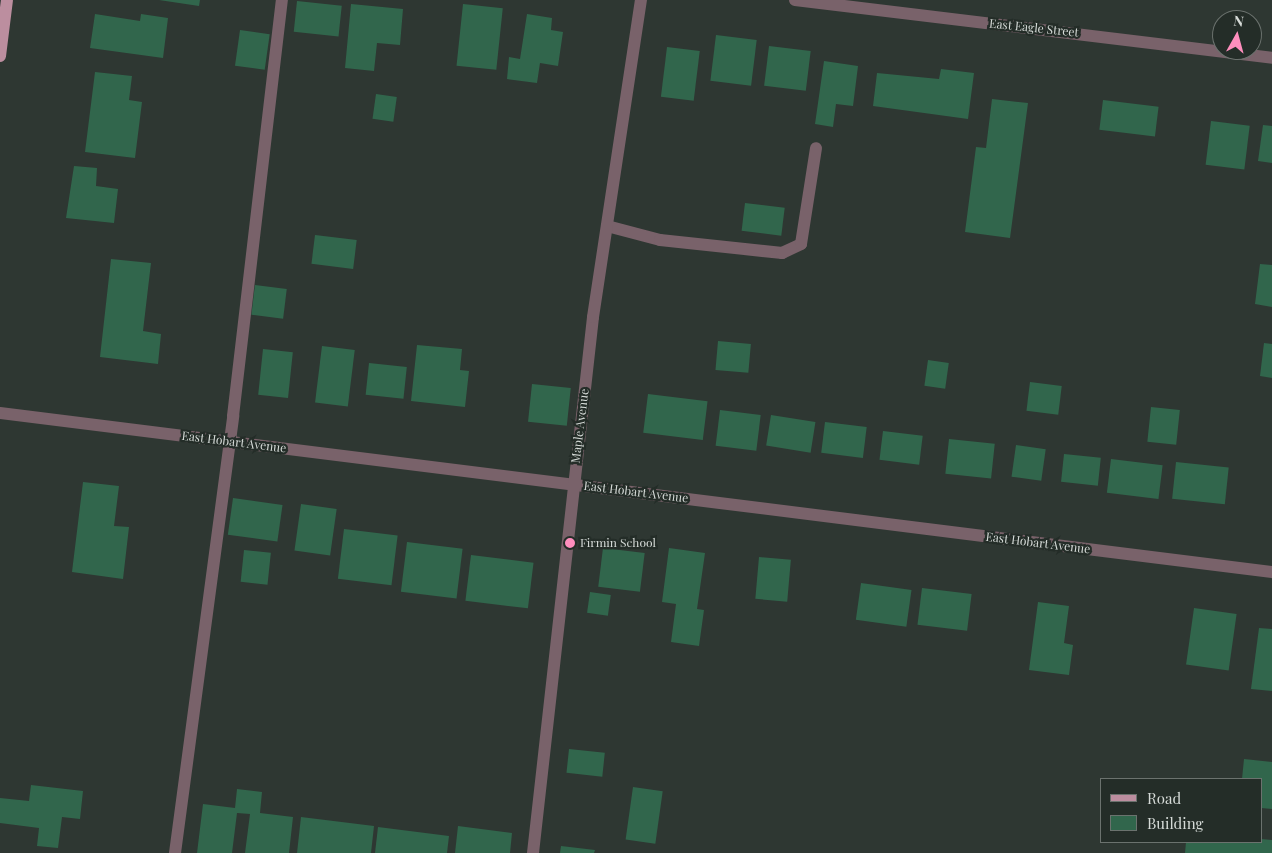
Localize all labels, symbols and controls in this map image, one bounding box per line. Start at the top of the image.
north arrow [1212,10,1262,60]
text: N [1233,11,1245,31]
street label: East Eagle Street [988,16,1080,40]
street label: Maple Avenue [568,388,592,464]
street label: East Hobart Avenue [180,428,288,456]
street label: East Hobart Avenue [582,478,690,506]
street label: East Hobart Avenue [984,529,1092,557]
place label: Firmin School [580,536,656,550]
marker: Firmin School [564,537,576,549]
legend [1100,778,1262,843]
text: Road [1147,788,1181,808]
text: Building [1147,813,1203,833]

